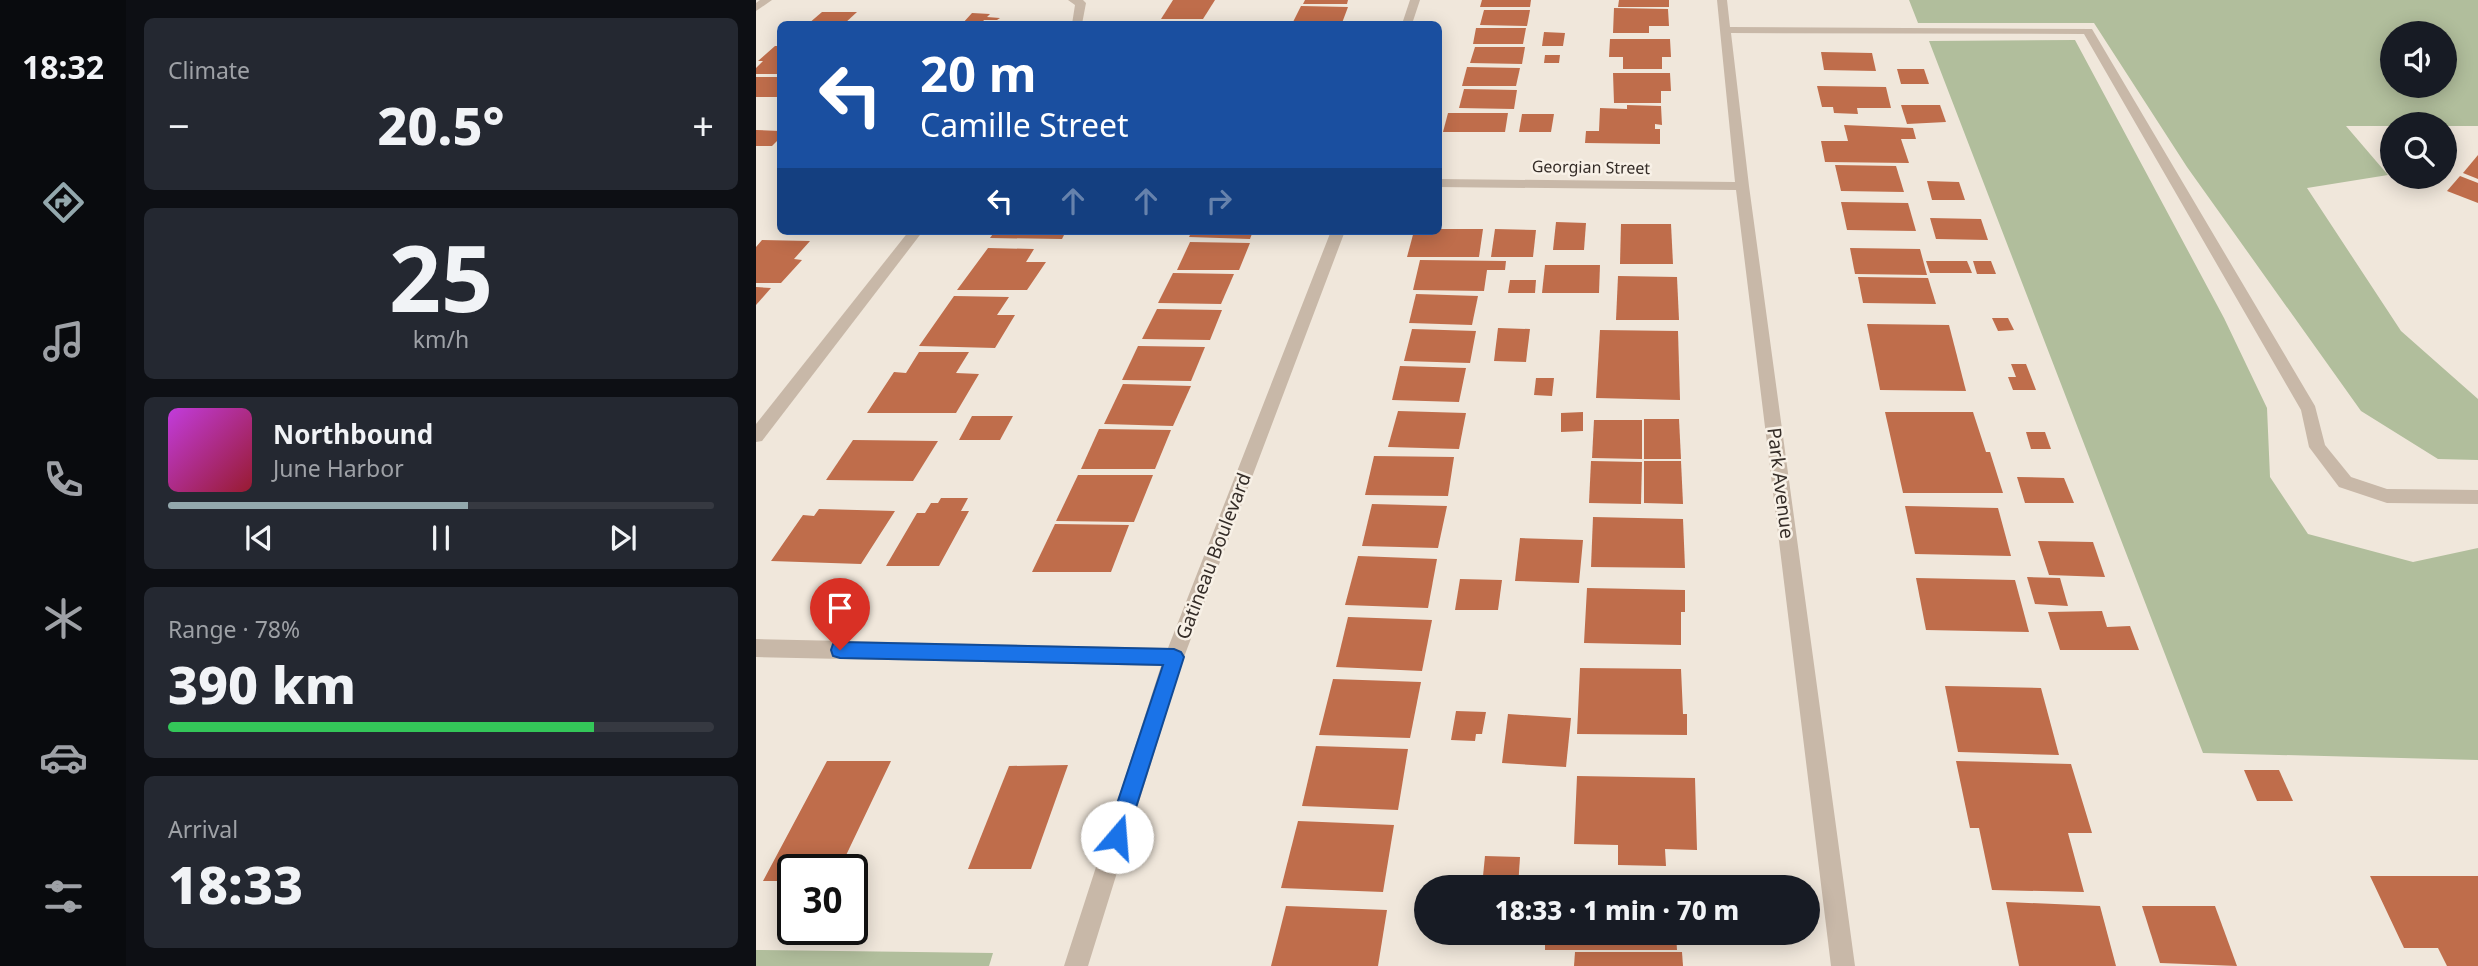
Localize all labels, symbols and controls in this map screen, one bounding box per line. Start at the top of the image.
map controls [2380,21,2457,189]
button: sound [2380,21,2457,98]
text: 20 m [920,40,1037,106]
text: 18:32 [22,45,104,88]
icon: left [805,49,896,140]
text: Climate [168,54,250,86]
text: 20.5° [378,89,504,160]
text: − [168,99,190,151]
text: + [692,99,714,151]
text: Camille Street [920,103,1129,146]
button: search [2380,112,2457,189]
street label: Georgian Street [1532,155,1651,179]
icon: directions [39,178,88,227]
icon: left [981,182,1019,220]
icon: ahead [1054,182,1092,220]
icon: ahead [1127,182,1165,220]
icon: right [1200,182,1238,220]
text: 25 [389,215,493,339]
icon: music [39,317,88,366]
text: km/h [413,323,469,355]
text: Northbound [273,416,433,452]
street label: Park Avenue [1761,426,1801,540]
text: June Harbor [273,452,404,484]
icon: phone [39,455,88,504]
street label: Gatineau Boulevard [1169,469,1257,643]
icon: previous [240,519,278,557]
icon: pause [422,519,460,557]
icon: next [604,519,642,557]
pin [810,578,870,650]
icon: arrive [821,589,859,627]
icon: climate [39,594,88,643]
text: Range · 78% [168,613,300,645]
text: 390 km [168,648,356,719]
icon: car [39,733,88,782]
position arrow [1080,800,1154,874]
text: Arrival [168,813,238,845]
text: 18:33 [168,848,303,919]
speed limit sign: 30 [777,854,868,945]
icon: filters [39,872,88,921]
text: 18:33 · 1 min · 70 m [1495,892,1739,928]

